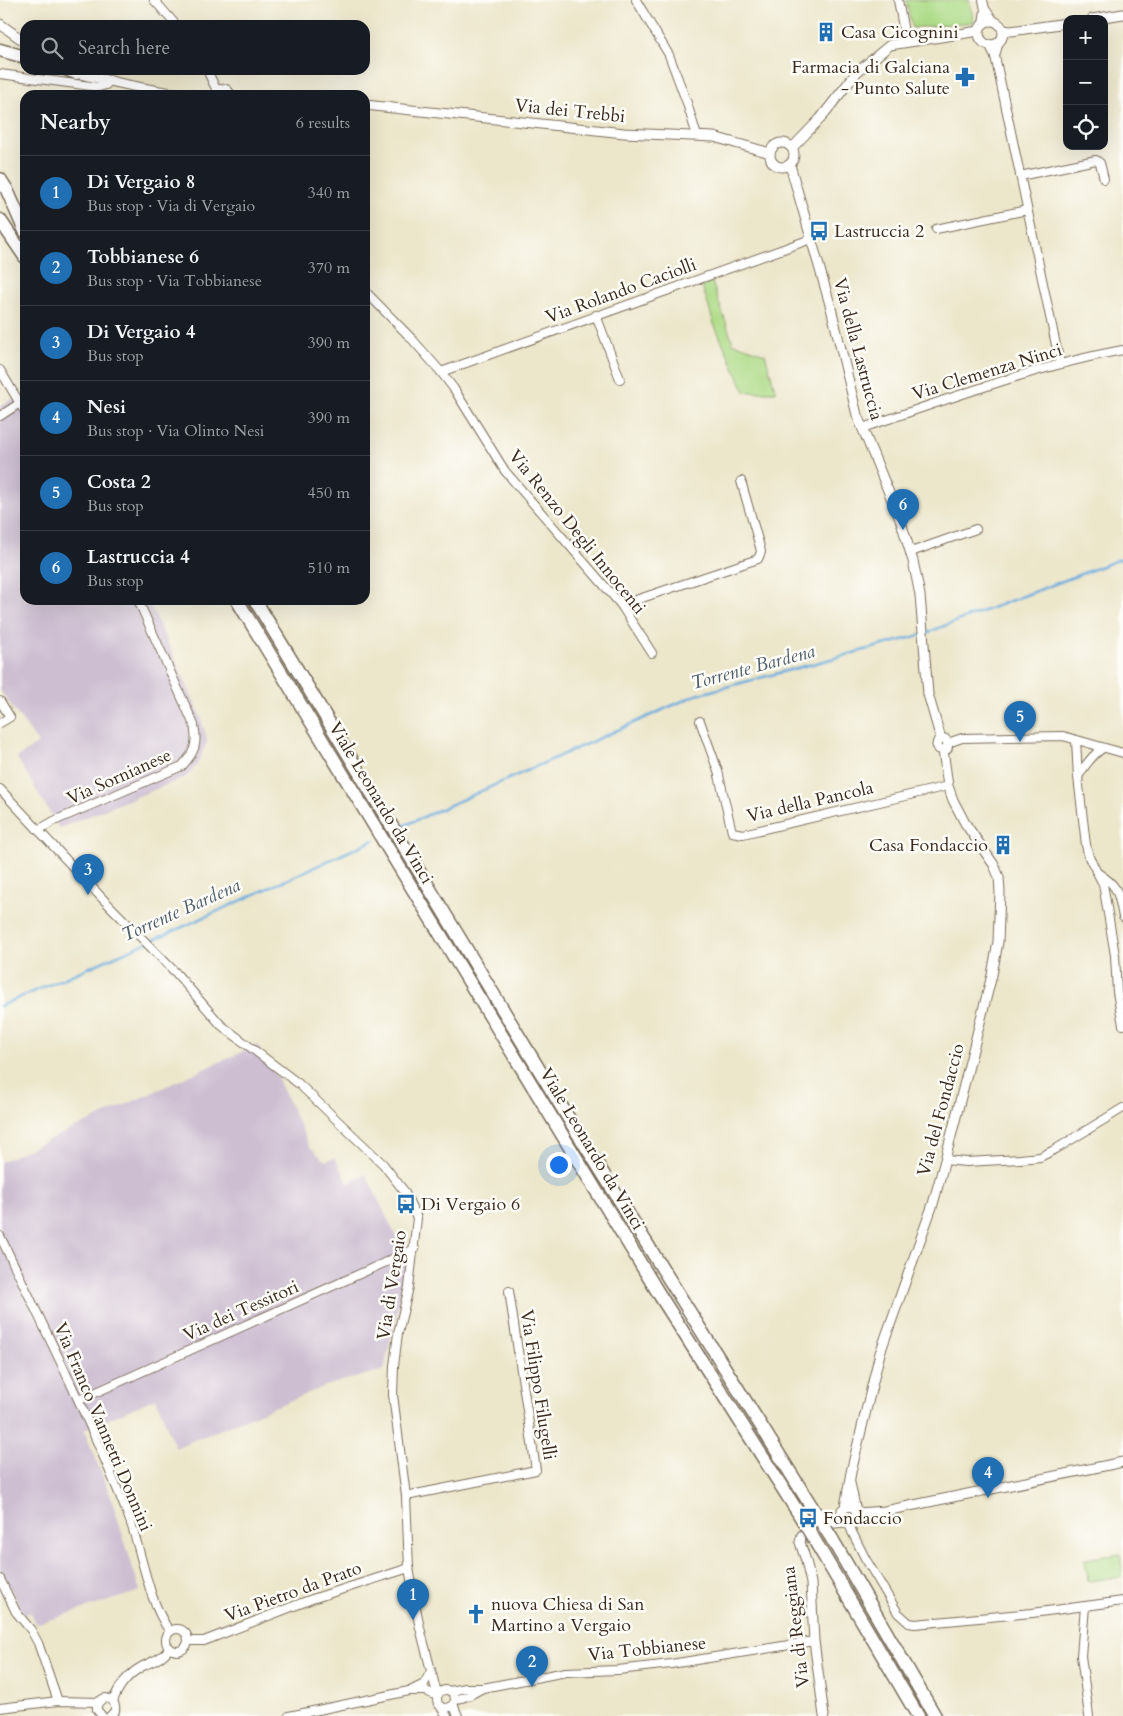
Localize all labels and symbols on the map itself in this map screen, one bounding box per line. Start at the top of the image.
place label: Casa Cicognini [841,20,959,45]
building icon: Casa Cicognini [815,21,837,43]
place label: Farmacia di Galciana - Punto Salute [791,55,950,101]
pharmacy icon: Farmacia di Galciana - Punto Salute [954,66,976,88]
street label: Via dei Trebbi [514,93,626,129]
place label: Lastruccia 2 [834,219,924,244]
bus stop icon: Lastruccia 2 [808,220,830,242]
street label: Via Rolando Caciolli [542,252,700,330]
street label: Via della Lastruccia [827,275,889,423]
street label: Via Clemenza Ninci [909,337,1065,407]
street label: Via Renzo Degli Innocenti [503,444,651,620]
pin: 6 [887,489,919,530]
water label: Torrente Bardena [688,638,818,696]
pin: 5 [1004,701,1036,742]
street label: Viale Leonardo da Vinci [323,717,439,889]
street label: Via Sornianese [63,743,175,811]
street label: Via della Pancola [744,775,876,829]
place label: Casa Fondaccio [869,833,988,858]
building icon: Casa Fondaccio [992,834,1014,856]
pin: 3 [72,854,104,895]
water label: Torrente Bardena [118,872,245,948]
street label: Via del Fondaccio [911,1040,971,1179]
street label: Viale Leonardo da Vinci [534,1063,650,1235]
your location [546,1152,572,1178]
place label: Di Vergaio 6 [421,1192,520,1217]
bus stop icon: Di Vergaio 6 [395,1193,417,1215]
street label: Via di Vergaio [371,1228,413,1342]
street label: Via dei Tessitori [179,1274,303,1348]
street label: Via Filippo Filugelli [514,1308,562,1462]
street label: Via Franco Vannetti Donnini [48,1319,158,1535]
pin: 4 [972,1457,1004,1498]
place label: Fondaccio [823,1506,902,1531]
bus stop icon: Fondaccio [797,1507,819,1529]
street label: Via Pietro da Prato [221,1556,365,1628]
street label: Via di Reggiana [776,1565,816,1689]
pin: 1 [397,1579,429,1620]
place label: nuova Chiesa di San Martino a Vergaio [491,1592,645,1638]
church icon: nuova Chiesa di San Martino a Vergaio [465,1603,487,1625]
street label: Via Tobbianese [587,1630,707,1668]
pin: 2 [516,1646,548,1687]

